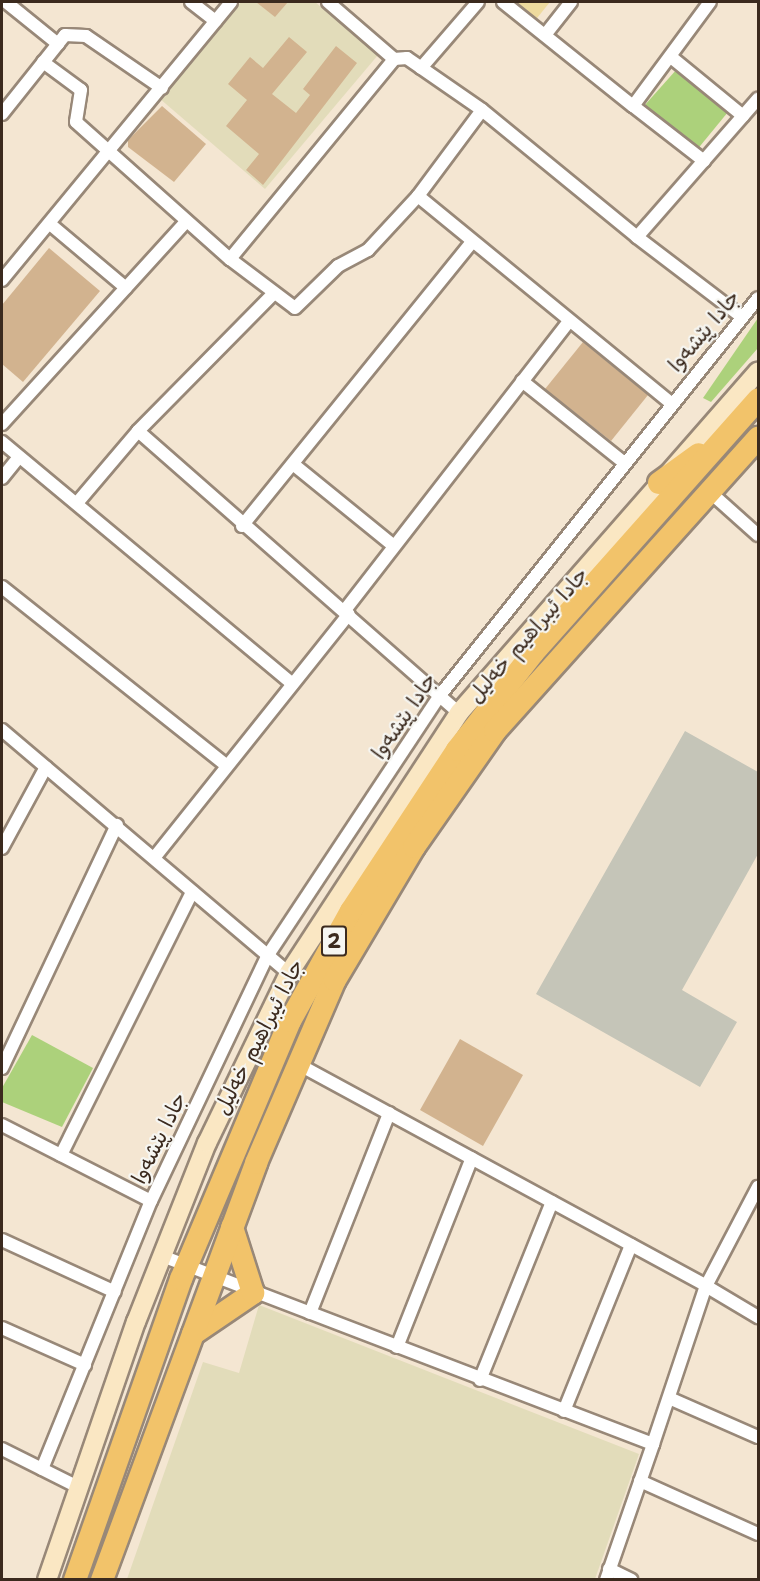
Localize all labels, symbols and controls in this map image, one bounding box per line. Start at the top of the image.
street label: جادا پێشەوا [663,285,745,377]
street label: جادا ئیبراهیم خەلیل [462,562,594,708]
street label: جادا پێشەوا [366,668,442,764]
road number: 2 [320,924,348,958]
street label: جادا ئیبراهیم خەلیل [209,955,309,1119]
street label: جادا پێشەوا [126,1088,192,1188]

